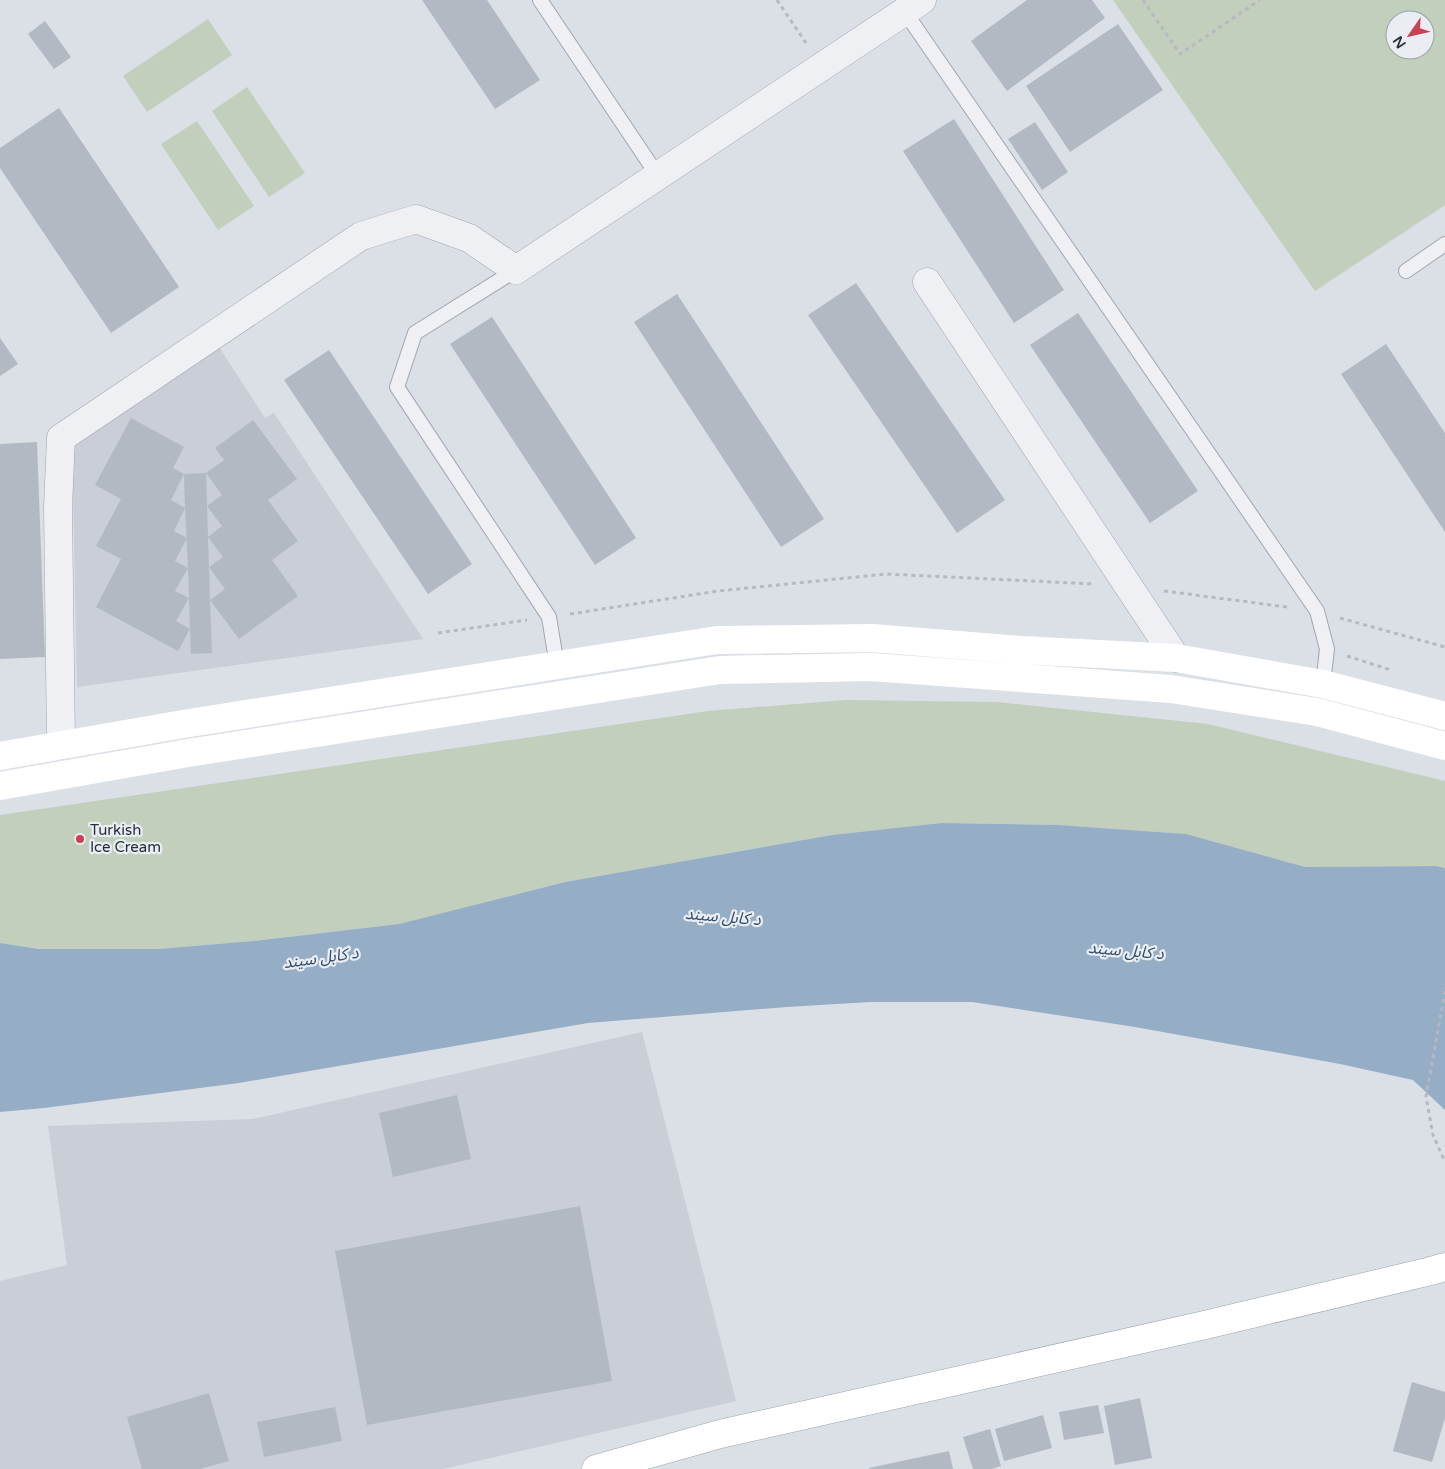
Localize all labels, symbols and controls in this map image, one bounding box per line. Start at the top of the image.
north arrow [1385,10,1435,60]
text: N [1389,33,1410,51]
place label: Turkish Ice Cream [90,821,161,856]
marker: Turkish Ice Cream [74,833,86,845]
water label: د کابل سيند [684,904,762,930]
water label: د کابل سيند [1087,938,1165,964]
water label: د کابل سيند [282,943,360,973]

